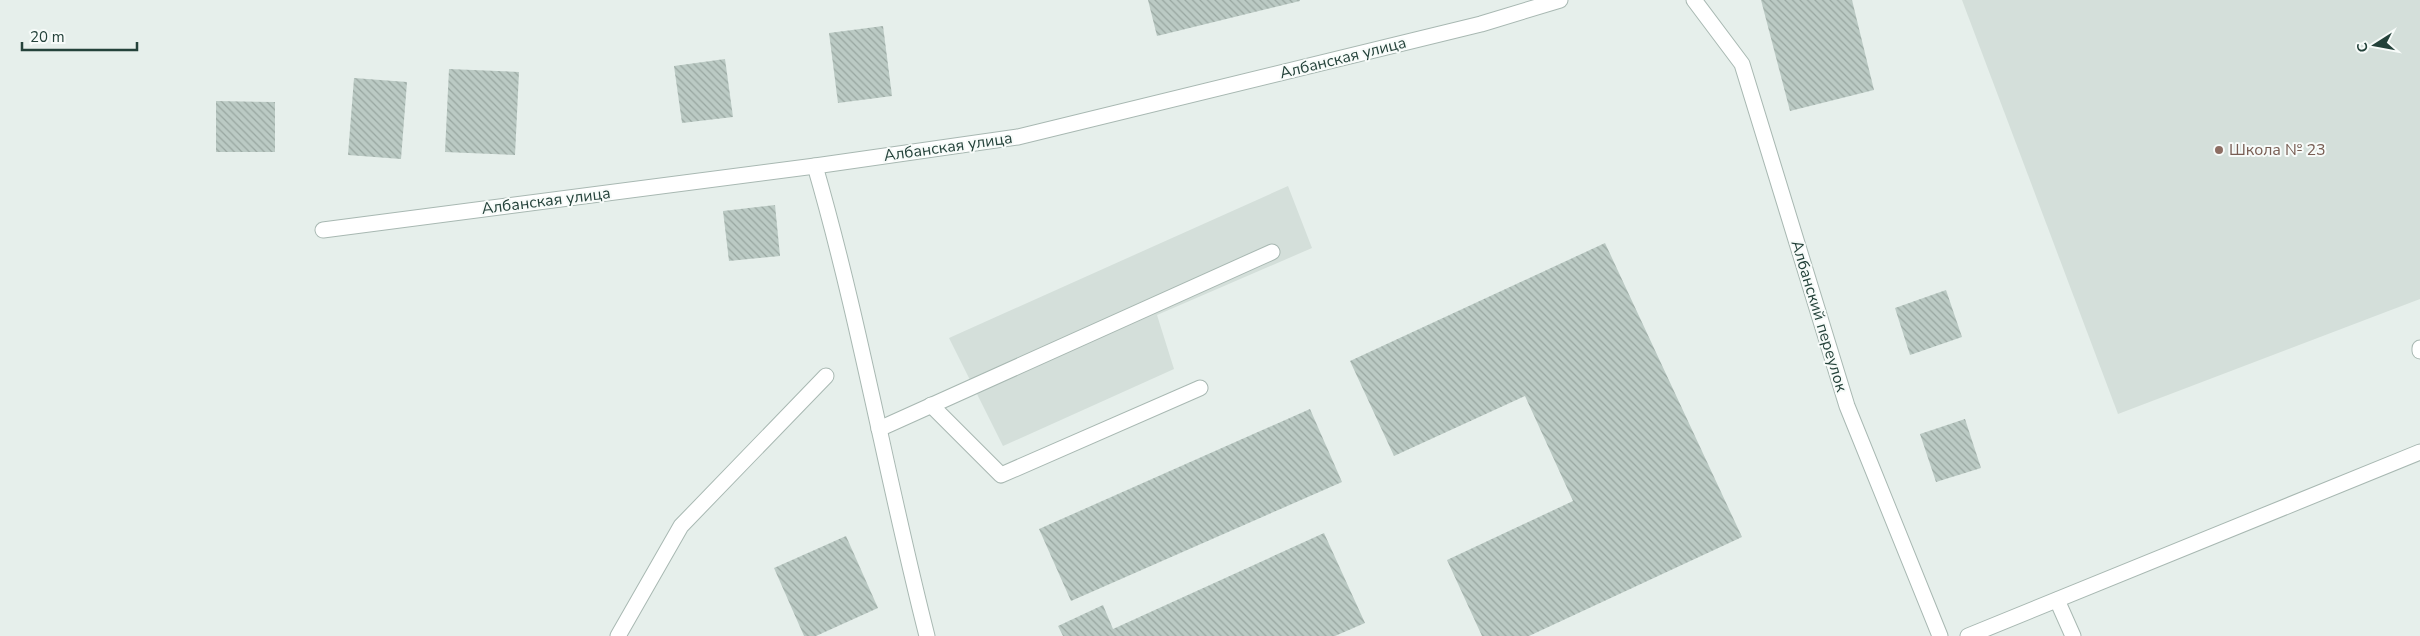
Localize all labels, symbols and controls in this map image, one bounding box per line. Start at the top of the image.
scale bar [22,20,138,52]
north arrow [2350,20,2400,70]
text: 20 m [30,27,65,47]
street label: Албанская улица [1277,32,1409,84]
text: С [2352,40,2373,54]
street label: Албанская улица [882,127,1014,167]
place label: Школа № 23 [2229,139,2326,161]
marker: Школа № 23 [2213,144,2225,156]
street label: Албанская улица [480,182,612,220]
street label: Албанский переулок [1785,238,1853,395]

